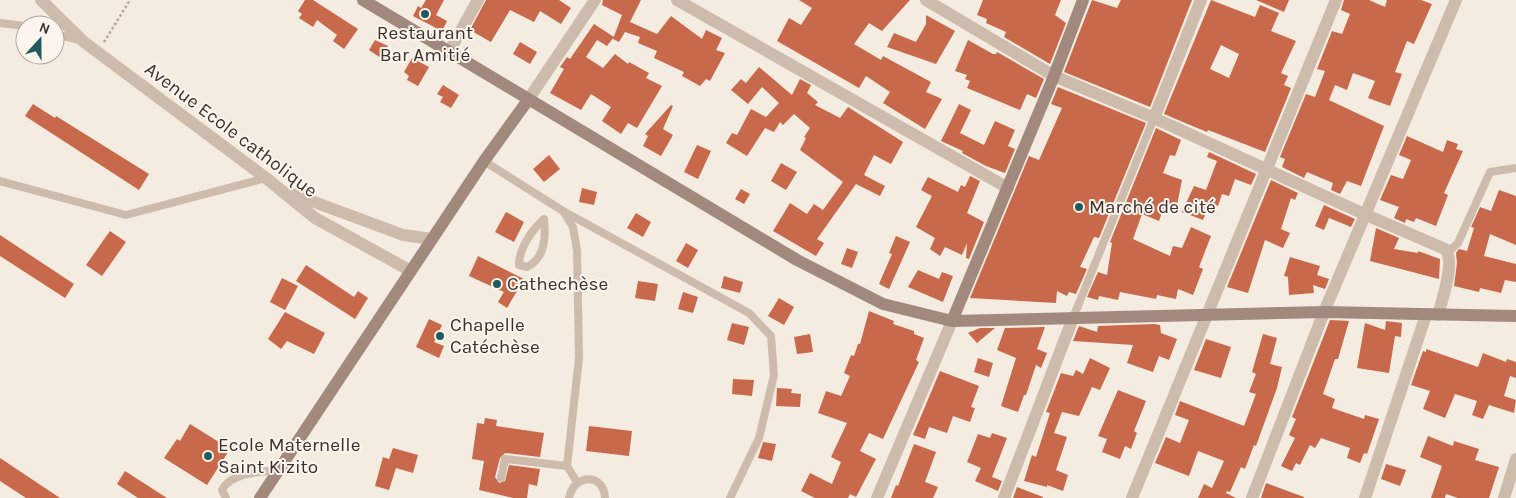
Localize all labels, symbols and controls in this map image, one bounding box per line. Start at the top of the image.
marker: Restaurant Bar Amitié [419,8,431,20]
north arrow [15,15,65,65]
text: N [37,19,52,38]
place label: Restaurant Bar Amitié [377,22,473,66]
street label: Avenue Ecole catholique [140,58,322,202]
place label: Marché de cité [1089,196,1216,218]
marker: Marché de cité [1073,201,1085,213]
place label: Cathechèse [507,273,608,295]
marker: Cathechèse [491,278,503,290]
place label: Chapelle Catéchèse [450,314,540,358]
marker: Chapelle Catéchèse [434,330,446,342]
place label: Ecole Maternelle Saint Kizito [218,434,360,478]
marker: Ecole Maternelle Saint Kizito [202,450,214,462]

